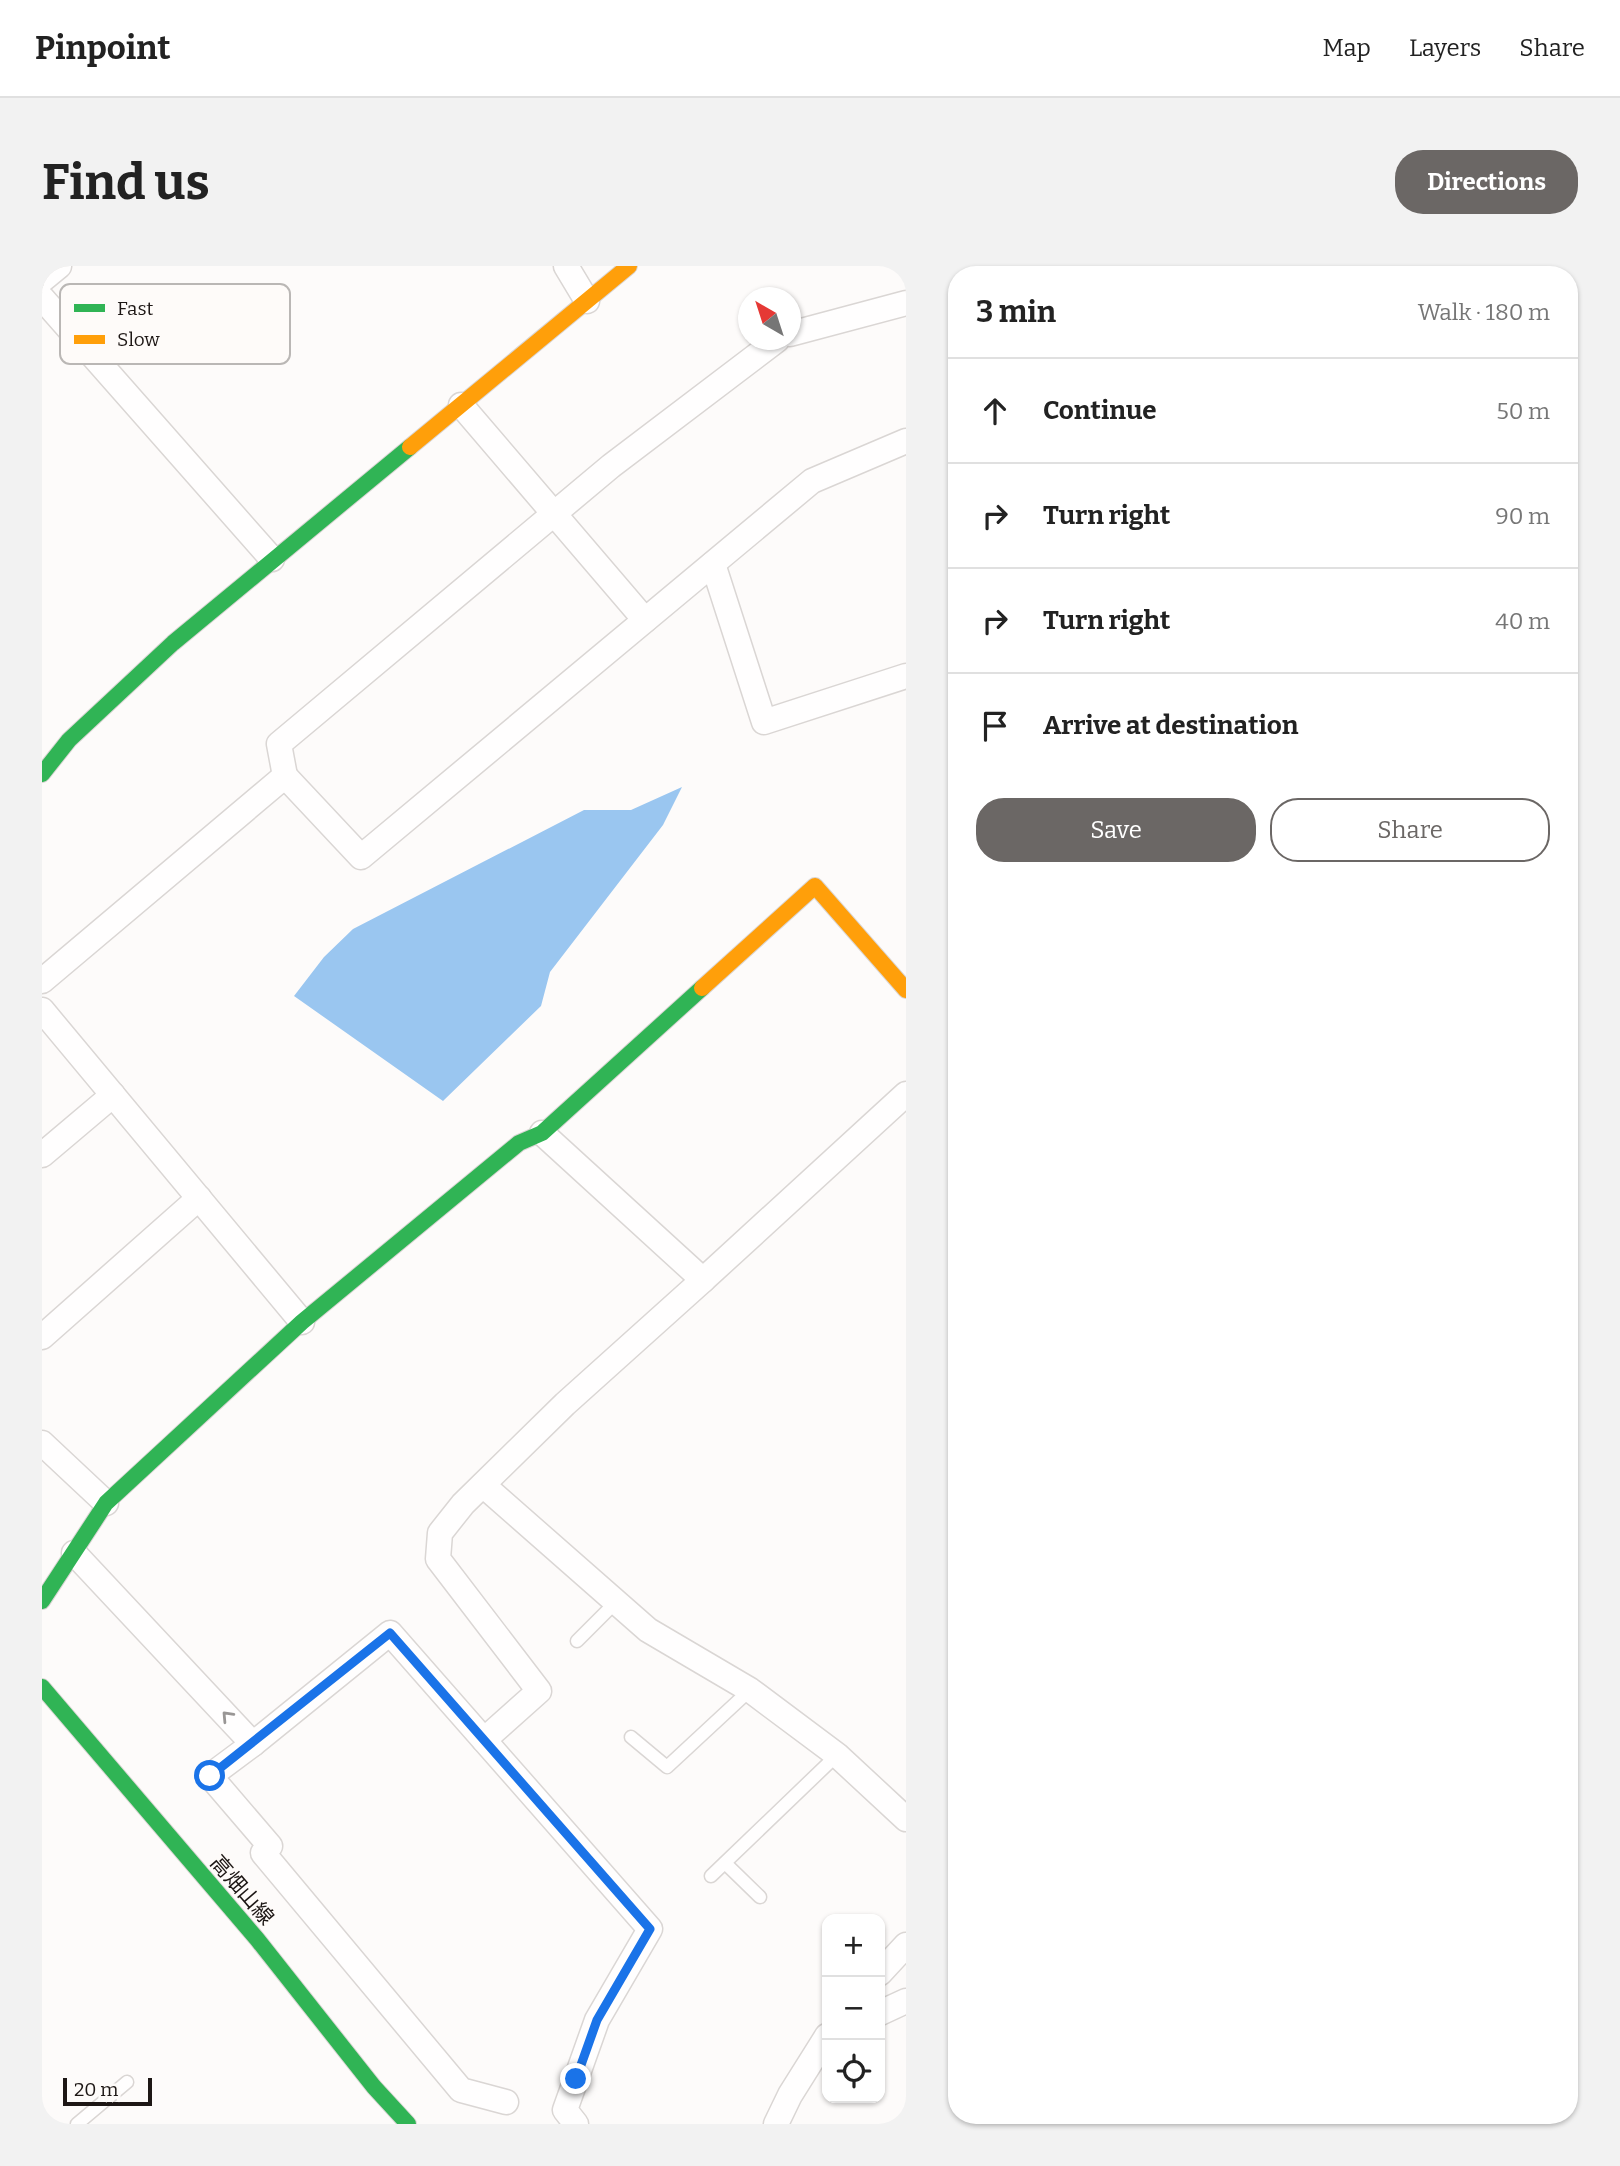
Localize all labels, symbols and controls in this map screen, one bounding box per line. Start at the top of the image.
text: Pinpoint [35,28,171,68]
text: Map [1323,34,1371,62]
text: Layers [1409,34,1481,62]
text: Share [1519,34,1585,62]
button: Directions [1395,150,1578,214]
text: Find us [42,153,210,212]
legend [60,284,290,364]
north arrow [738,287,801,350]
text: 3 min [976,294,1056,330]
text: Fast [117,297,154,320]
text: Walk · 180 m [1418,298,1550,326]
text: Slow [117,328,160,351]
icon: ahead [976,392,1014,430]
text: Continue [1043,395,1157,426]
text: 50 m [1496,397,1550,425]
icon: right [976,497,1014,535]
text: Turn right [1043,500,1170,531]
text: 90 m [1495,502,1550,530]
icon: right [976,602,1014,640]
text: Turn right [1043,605,1170,636]
text: 40 m [1495,607,1550,635]
icon: arrive [976,707,1014,745]
text: Arrive at destination [1043,710,1298,741]
button: Save [976,798,1256,862]
button: Share [1270,798,1550,862]
one-way arrow [223,1711,235,1724]
route start [194,1760,225,1791]
street label: 高畑山線 [205,1850,279,1930]
map controls [822,1914,885,2103]
button: + [822,1914,885,1977]
button: − [822,1977,885,2040]
button: locate [822,2040,885,2103]
route end [560,2063,591,2094]
scale bar [63,2075,152,2107]
text: 20 m [74,2078,118,2101]

